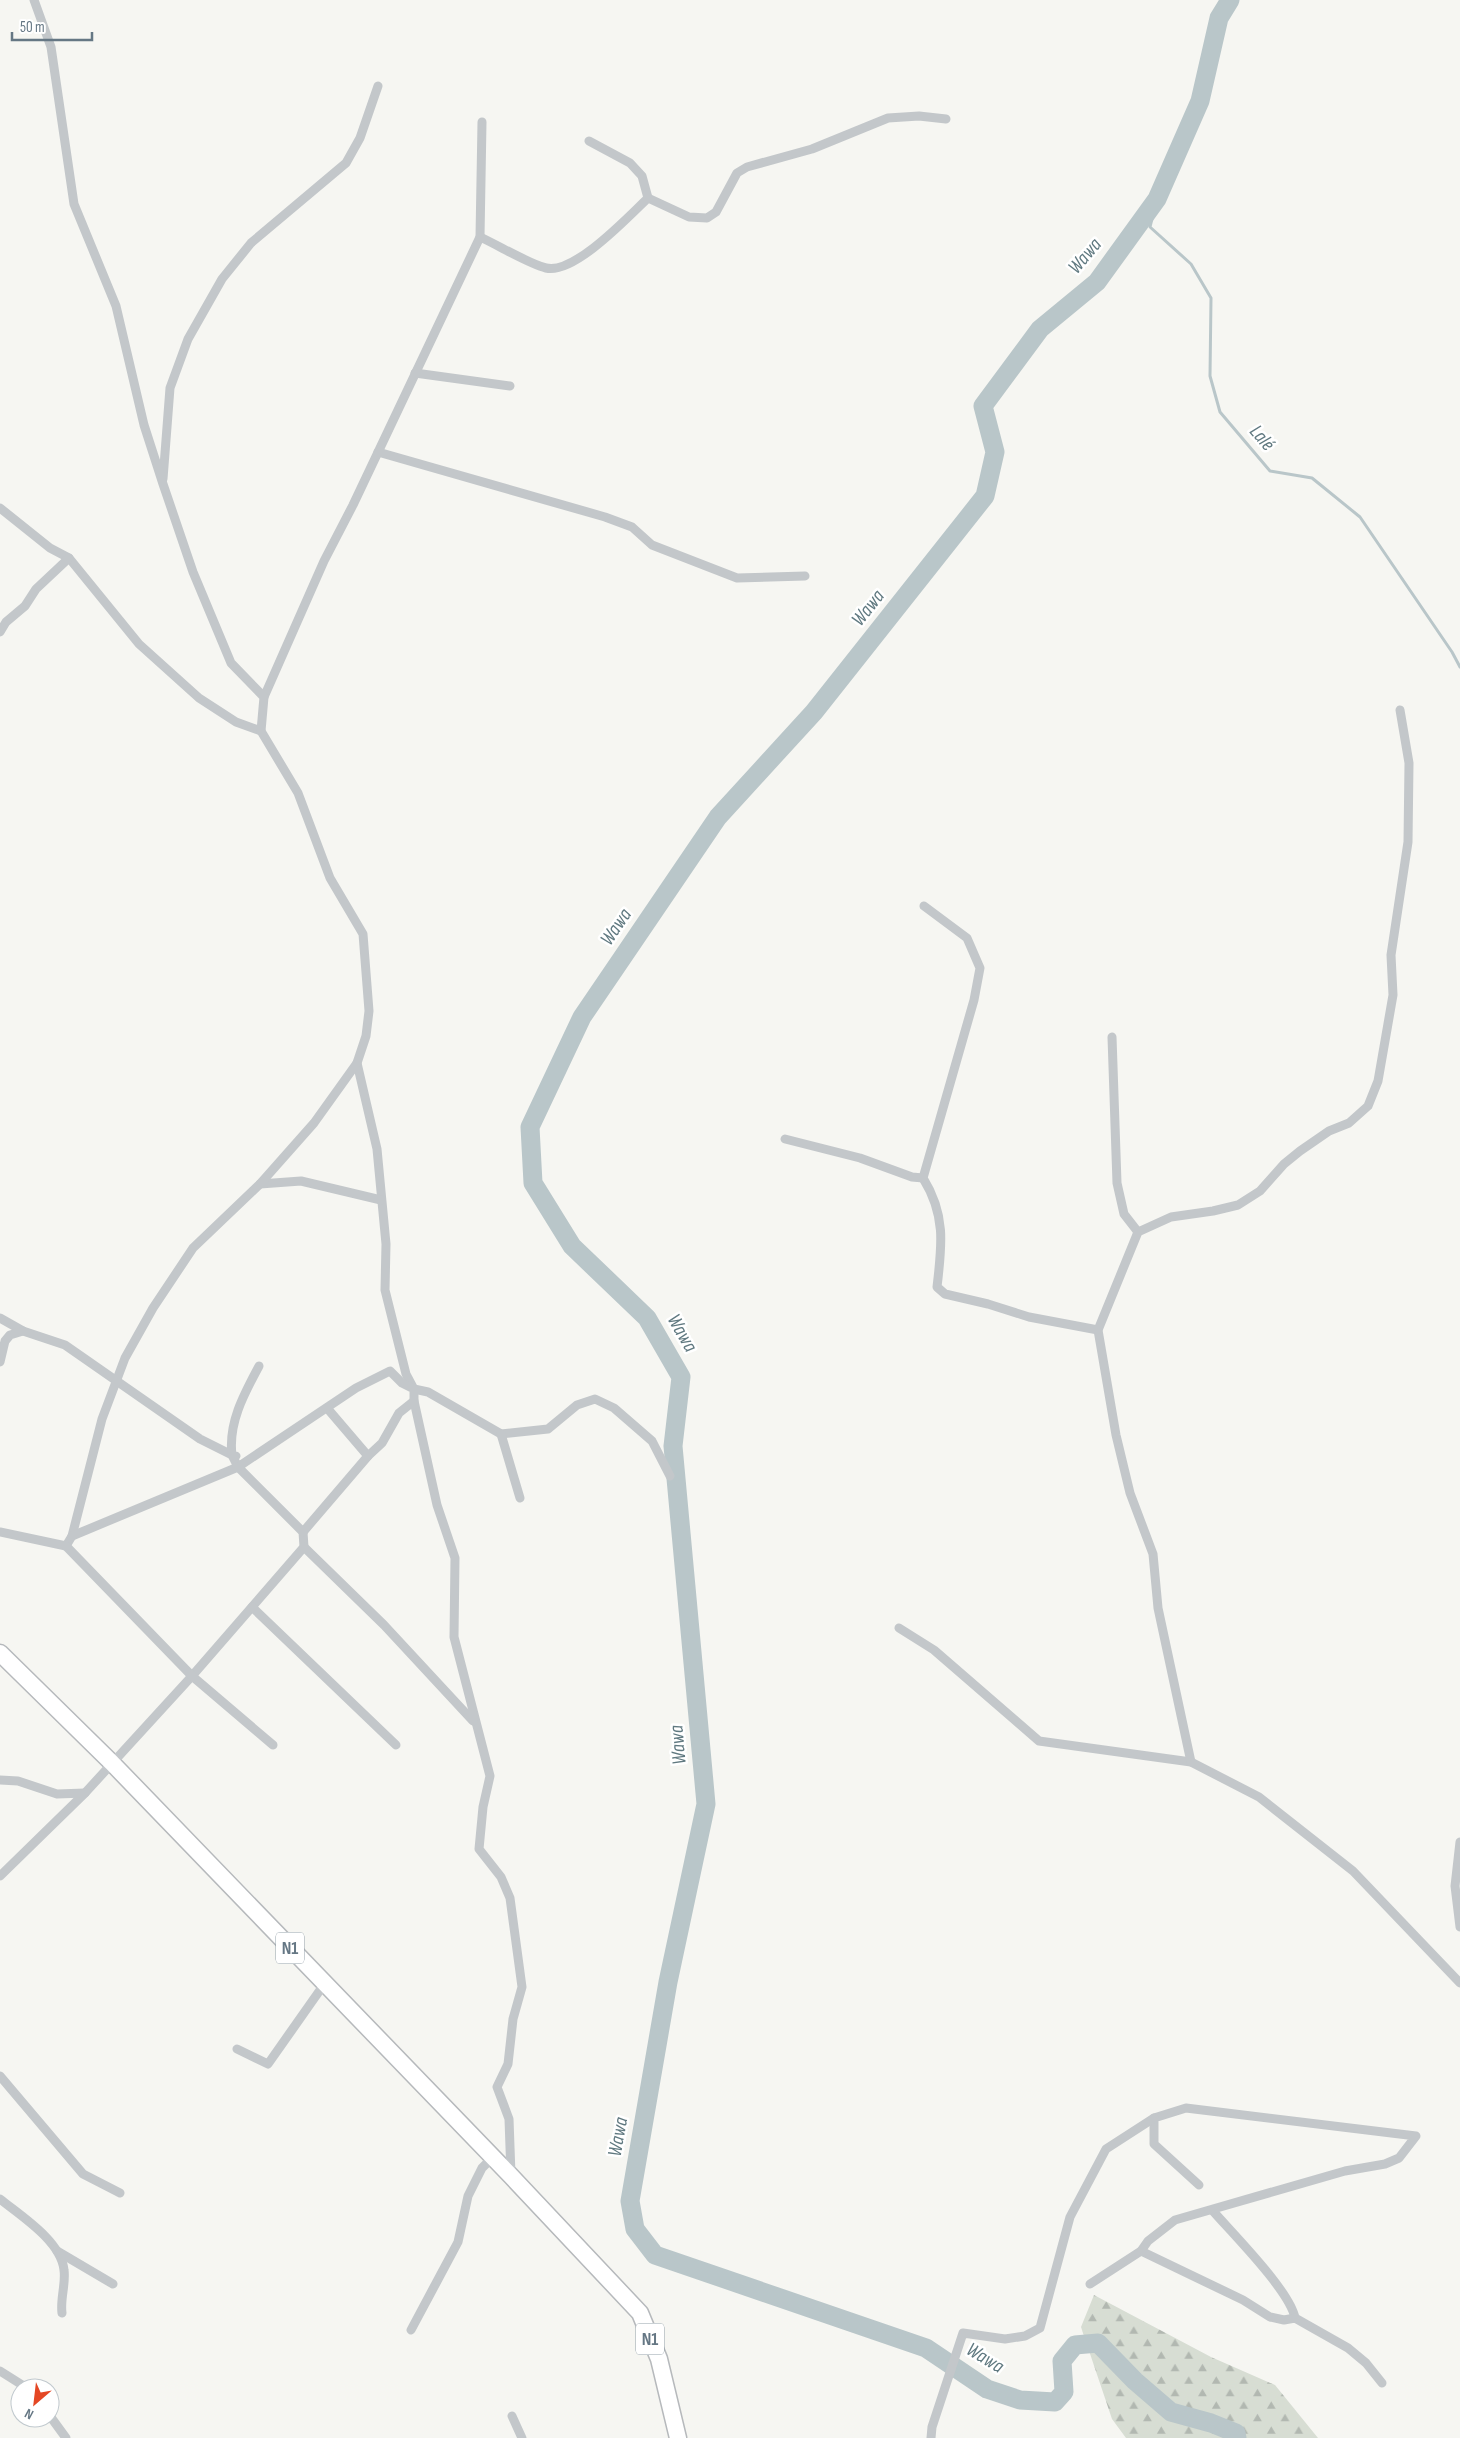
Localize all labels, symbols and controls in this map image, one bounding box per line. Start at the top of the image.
scale bar [12,10,92,42]
text: 50 m [20,18,45,37]
water label: Wawa [1063,233,1107,279]
water label: Lalé [1244,420,1280,456]
water label: Wawa [846,585,890,631]
water label: Wawa [595,904,637,950]
water label: Wawa [662,1310,702,1356]
water label: Wawa [664,1724,692,1766]
road number: N1 [276,1932,304,1964]
water label: Wawa [603,2115,633,2159]
road number: N1 [636,2324,664,2354]
water label: Wawa [962,2338,1008,2378]
north arrow [10,2378,60,2428]
text: N [22,2405,36,2423]

